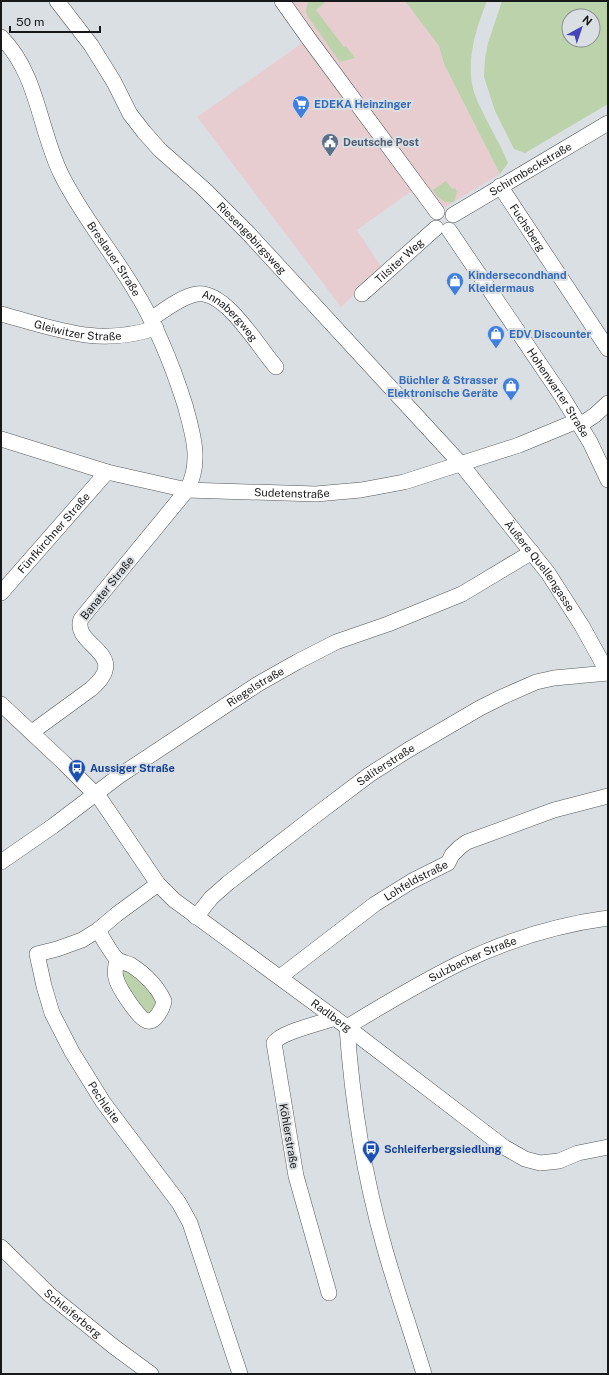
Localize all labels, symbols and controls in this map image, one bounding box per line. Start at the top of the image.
scale bar [10,8,100,34]
north arrow [561,8,601,48]
text: N [580,13,595,28]
text: 50 m [16,15,44,29]
supermarket icon: EDEKA Heinzinger [291,94,311,119]
place label: EDEKA Heinzinger [314,98,412,110]
public building icon: Deutsche Post [320,132,340,157]
place label: Deutsche Post [343,136,419,148]
street label: Schirmbeckstraße [487,140,574,198]
street label: Riesengebirgsweg [215,200,289,276]
street label: Fuchsberg [508,202,548,254]
street label: Breslauer Straße [85,219,143,298]
street label: Tilsiter Weg [373,236,426,285]
place label: Kindersecondhand Kleidermaus [468,269,567,294]
shop icon: Kindersecondhand Kleidermaus [445,271,465,296]
street label: Annabergweg [201,288,260,344]
street label: Gleiwitzer Straße [33,318,122,342]
shop icon: EDV Discounter [486,324,506,349]
place label: EDV Discounter [509,328,591,340]
street label: Hohenwarter Straße [525,346,592,439]
place label: Büchler & Strasser Elektronische Geräte [387,374,498,399]
shop icon: Büchler & Strasser Elektronische Geräte [501,376,521,401]
street label: Sudetenstraße [254,486,330,500]
street label: Fünfkirchner Straße [15,490,92,575]
street label: Äußere Quellengasse [502,517,577,614]
street label: Banater Straße [78,554,136,622]
street label: Riegelstraße [224,665,286,709]
street label: Saliterstraße [354,742,417,788]
bus stop icon: Aussiger Straße [67,758,87,783]
place label: Aussiger Straße [90,762,175,774]
street label: Lohfeldstraße [382,858,450,903]
street label: Sulzbacher Straße [427,934,518,984]
street label: Radlberg [309,997,354,1034]
street label: Pechleite [86,1079,123,1125]
street label: Köhlerstraße [277,1102,301,1170]
bus stop icon: Schleiferbergsiedlung [361,1139,381,1164]
place label: Schleiferbergsiedlung [384,1143,502,1155]
street label: Schleiferberg [42,1287,104,1340]

